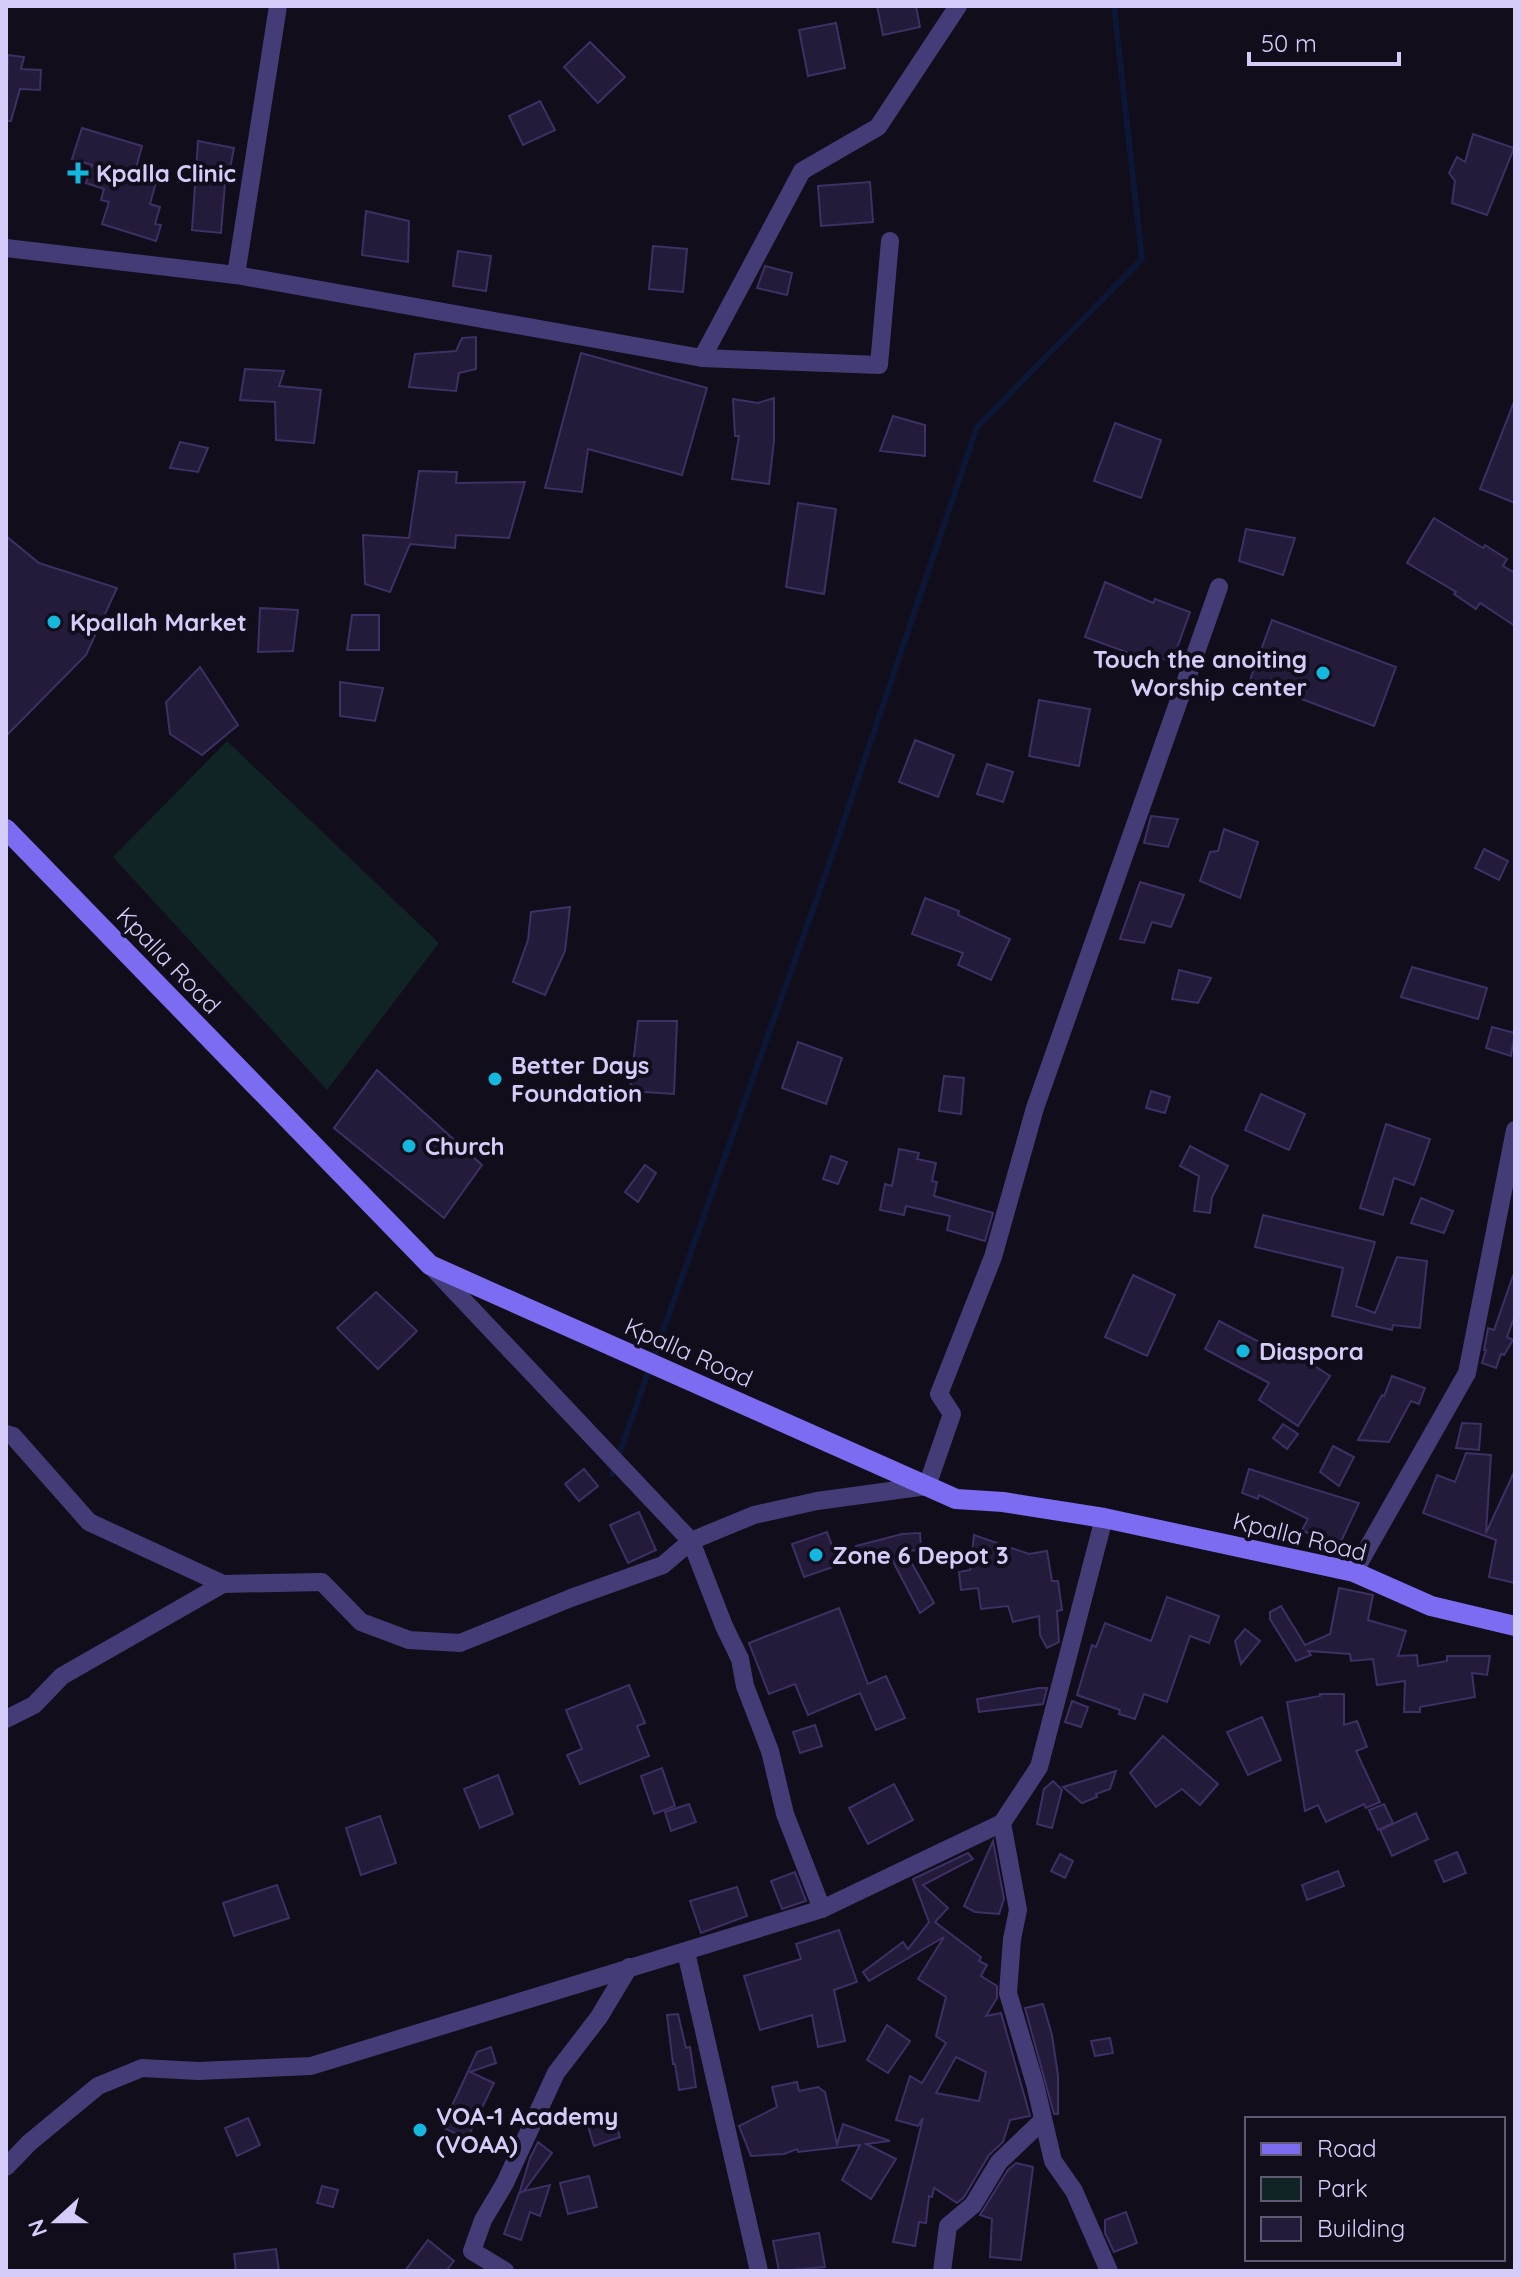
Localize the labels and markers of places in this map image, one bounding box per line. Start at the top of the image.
place label: Kpalla Clinic [96,158,236,188]
marker: Kpalla Clinic [67,162,89,184]
place label: Kpallah Market [70,607,247,637]
marker: Kpallah Market [45,613,63,631]
place label: Touch the anoiting Worship center [1093,644,1307,702]
marker: Touch the anoiting Worship center [1314,664,1332,682]
place label: Better Days Foundation [511,1050,649,1108]
marker: Better Days Foundation [486,1070,504,1088]
place label: Church [425,1131,505,1161]
marker: Church [400,1137,418,1155]
place label: Diaspora [1259,1336,1364,1366]
marker: Diaspora [1234,1342,1252,1360]
place label: Zone 6 Depot 3 [832,1540,1009,1570]
marker: Zone 6 Depot 3 [807,1546,825,1564]
place label: VOA-1 Academy (VOAA) [436,2101,618,2159]
marker: VOA-1 Academy (VOAA) [411,2121,429,2139]

